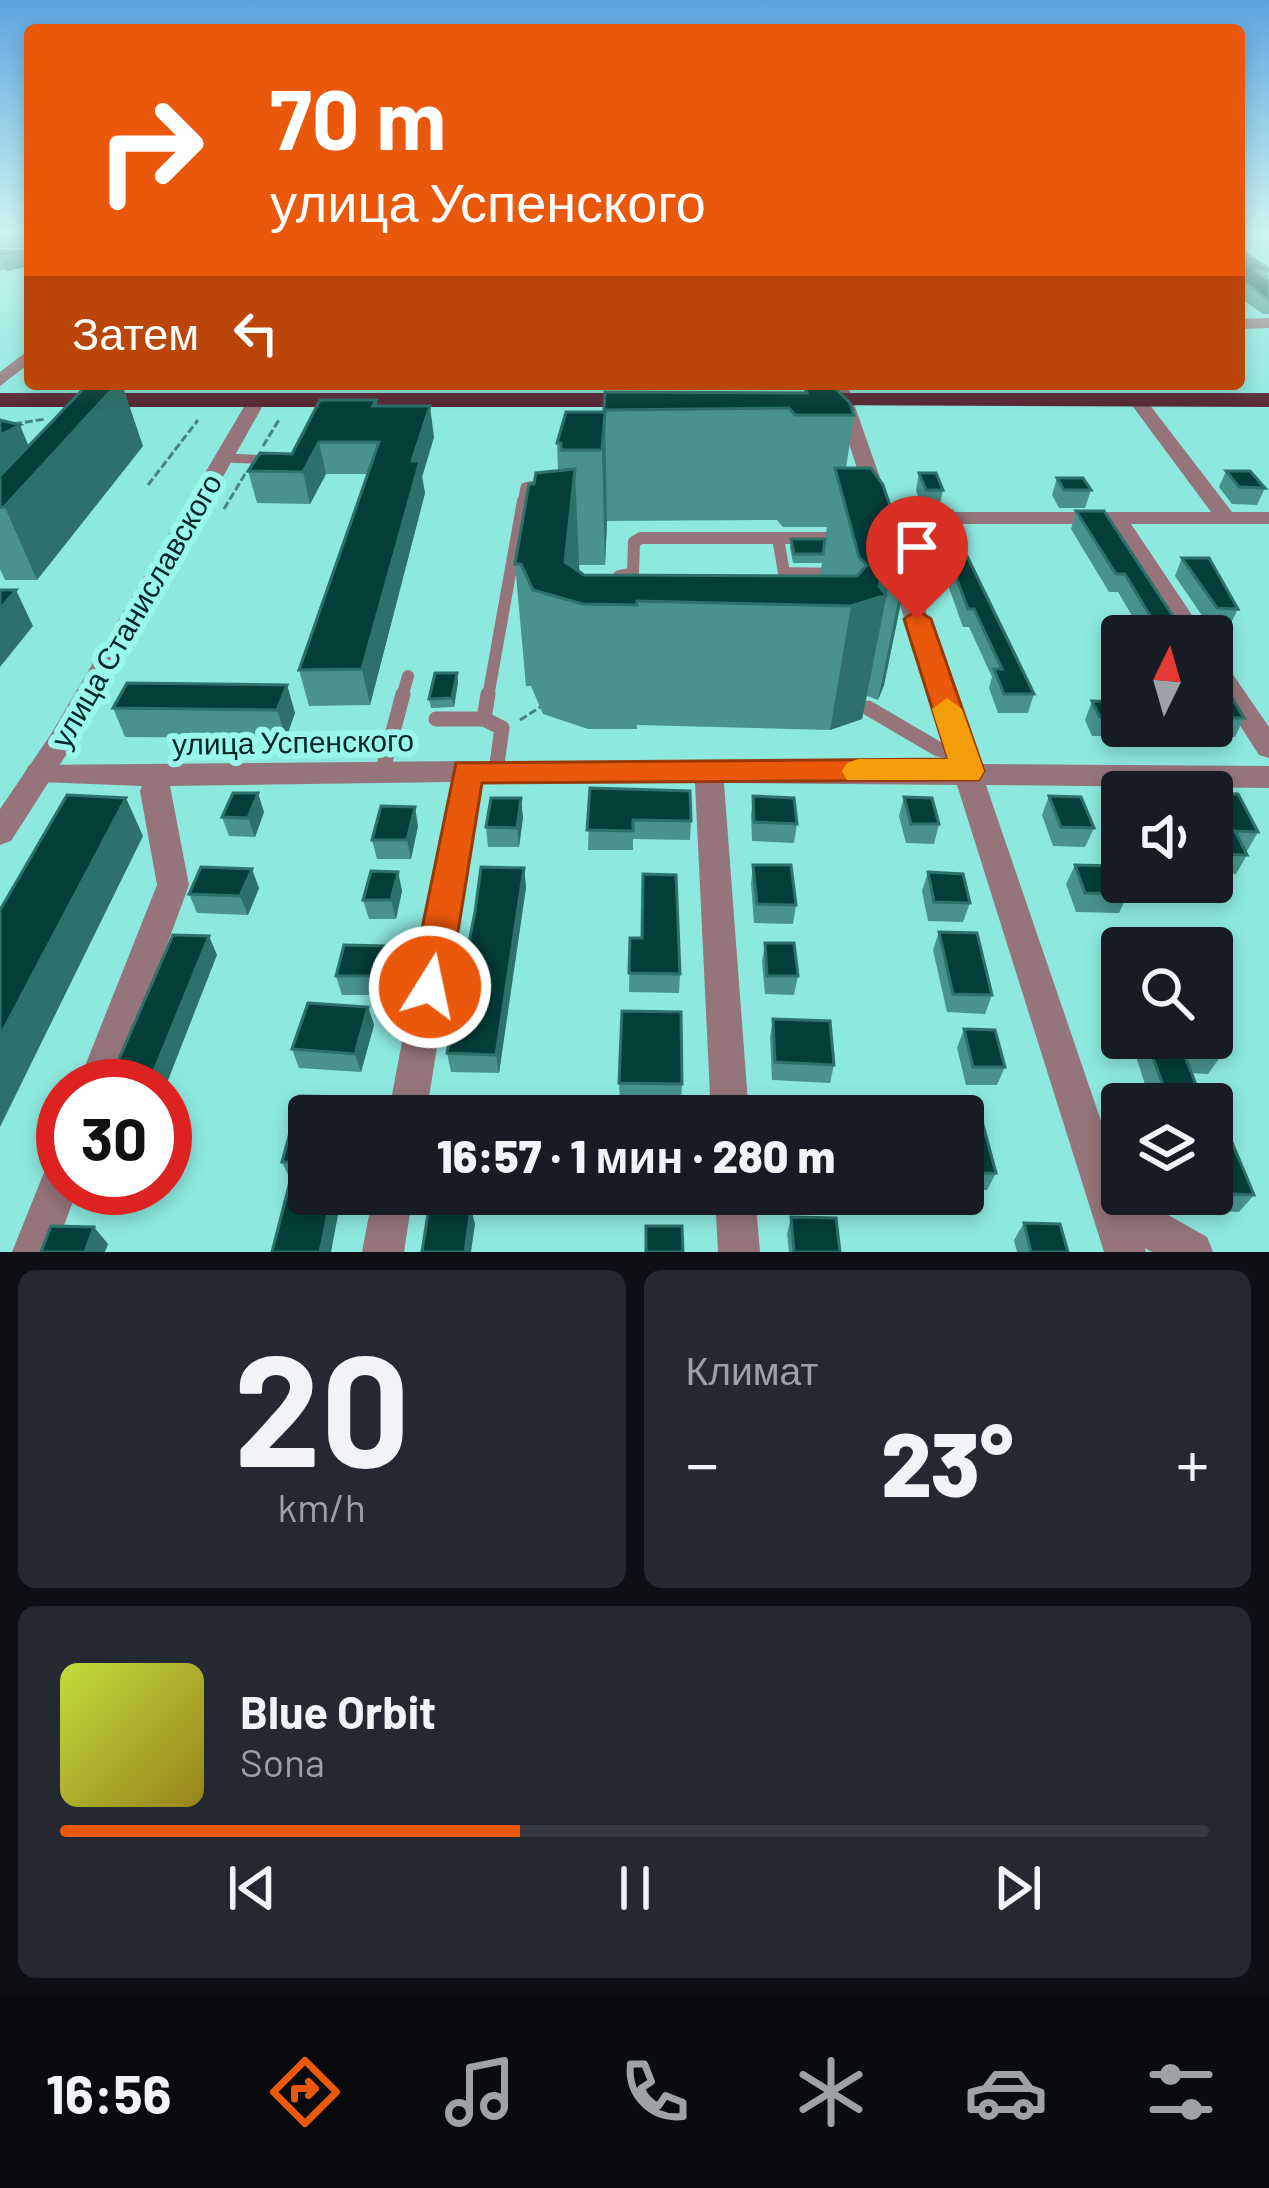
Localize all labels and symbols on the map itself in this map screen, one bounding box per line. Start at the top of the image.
street label: улица Станиславского [42,467,228,753]
pin [866,496,968,619]
north arrow [1101,615,1233,747]
street label: улица Успенского [172,721,414,761]
position arrow [367,924,493,1050]
speed limit sign: 30 [36,1059,192,1215]

